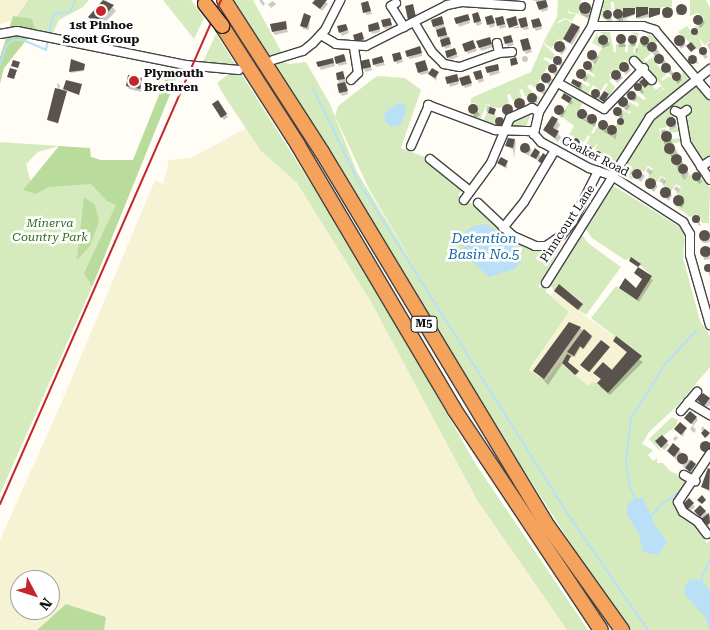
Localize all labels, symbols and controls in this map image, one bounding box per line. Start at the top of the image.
marker: 1st Pinhoe Scout Group [95,5,107,17]
place label: 1st Pinhoe Scout Group [63,19,139,47]
place label: Plymouth Brethren [144,67,204,95]
marker: Plymouth Brethren [128,75,140,87]
street label: Coaker Road [559,134,631,180]
street label: Pinncourt Lane [538,182,598,266]
park label: Minerva Country Park [12,217,88,245]
water label: Detention Basin No.5 [448,230,520,262]
road number: M5 [410,316,438,332]
north arrow [10,570,60,620]
text: N [36,595,55,613]

